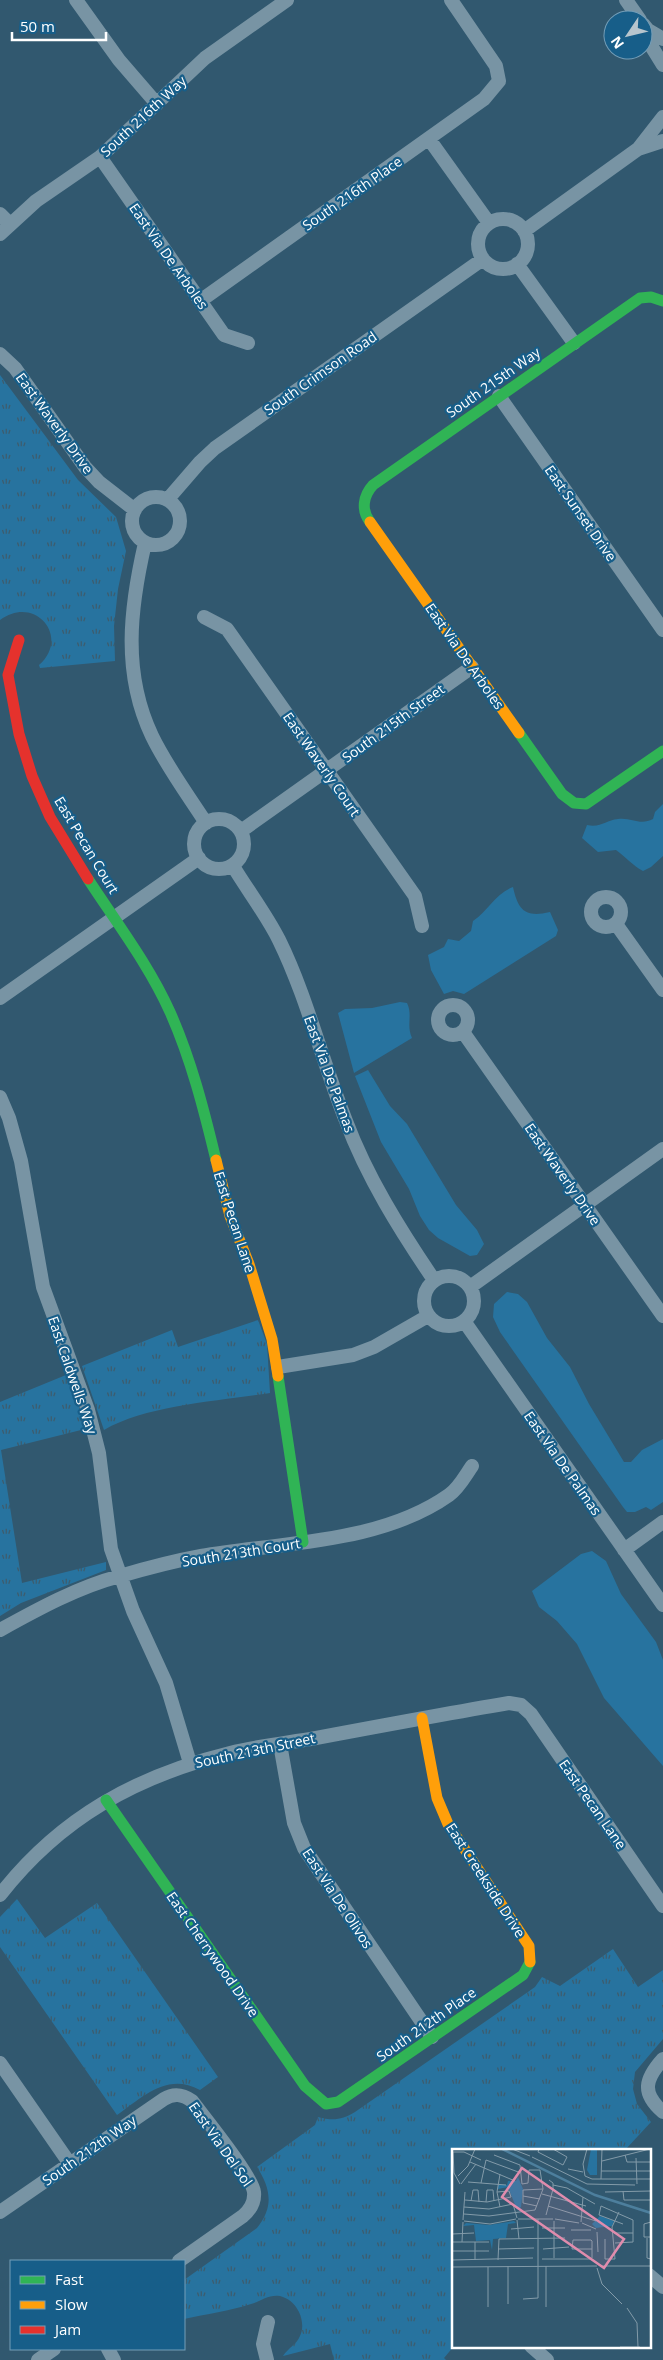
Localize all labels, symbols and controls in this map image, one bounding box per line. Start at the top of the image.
scale bar [12,10,106,42]
north arrow [603,10,653,60]
text: 50 m [20,16,55,36]
text: N [606,33,628,53]
street label: South 216th Way [96,71,191,161]
street label: South 216th Place [298,151,406,234]
street label: East Via De Arboles [125,199,213,313]
street label: South Crimson Road [260,327,380,419]
street label: South 215th Way [442,342,545,422]
street label: East Waverly Drive [12,369,98,477]
street label: East Sunset Drive [541,461,621,565]
street label: East Via De Arboles [421,599,509,713]
street label: South 215th Street [338,679,448,767]
street label: East Waverly Court [279,708,365,820]
street label: East Pecan Court [50,793,124,897]
street label: East Via De Palmas [300,1013,360,1135]
street label: East Waverly Drive [521,1119,605,1229]
street label: East Pecan Lane [210,1169,260,1275]
street label: East Caldwells Way [44,1314,102,1437]
street label: East Via De Palmas [520,1407,606,1519]
street label: South 213th Court [180,1533,302,1571]
street label: South 213th Street [193,1728,317,1772]
street label: East Pecan Lane [555,1755,631,1853]
street label: East Creekside Drive [442,1819,530,1941]
street label: East Via De Olivos [298,1844,378,1952]
street label: East Cherrywood Drive [163,1888,264,2020]
street label: South 212th Place [372,1982,480,2065]
street label: East Via Del Sol [185,2098,257,2190]
street label: South 212th Way [38,2110,141,2190]
inset map [452,2149,650,2348]
legend [10,2260,185,2350]
text: Fast [55,2269,84,2289]
text: Slow [55,2294,88,2314]
text: Jam [53,2319,81,2339]

